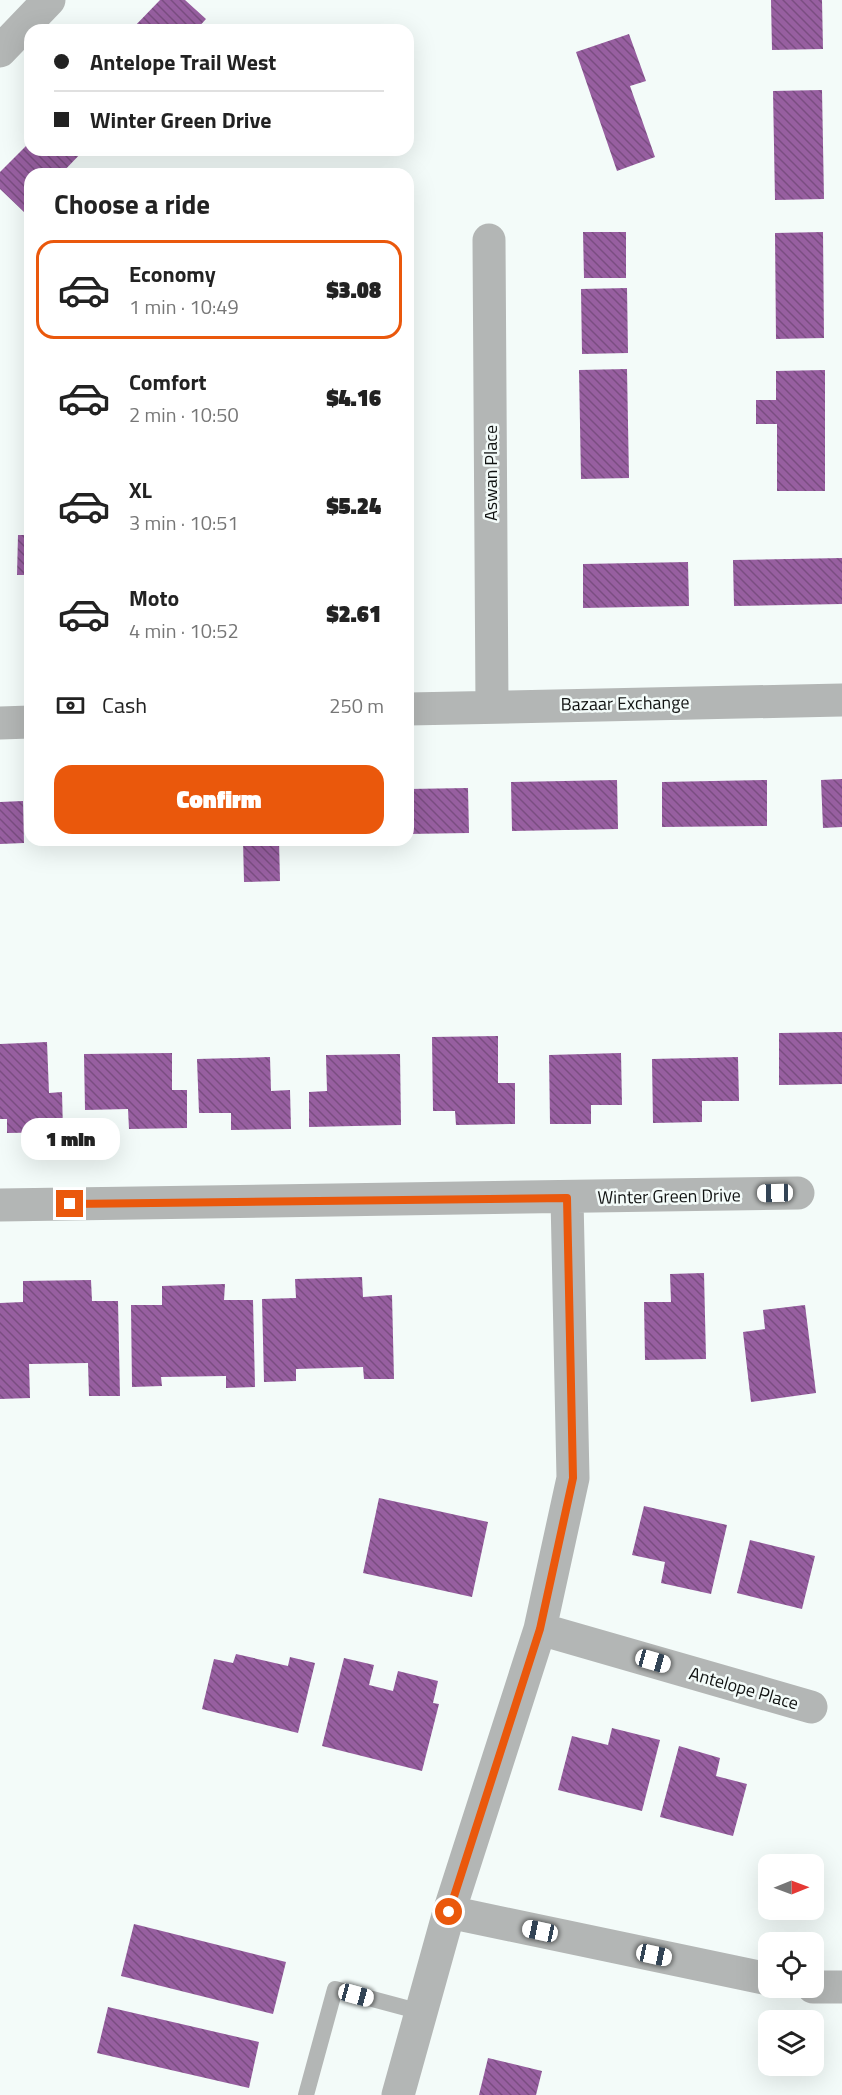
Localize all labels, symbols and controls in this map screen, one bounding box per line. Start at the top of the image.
text: Antelope Trail West [90,45,276,79]
text: Winter Green Drive [90,103,272,137]
text: Choose a ride [54,183,210,224]
text: Economy [129,257,216,291]
icon: car [57,263,111,317]
text: $3.08 [326,273,381,307]
text: 1 min · 10:49 [129,291,239,322]
text: Comfort [129,365,207,399]
icon: car [57,371,111,425]
text: $4.16 [326,381,381,415]
text: 2 min · 10:50 [129,399,239,430]
street label: Aswan Place [477,425,504,521]
text: XL [129,473,152,507]
icon: car [57,479,111,533]
text: $5.24 [326,489,381,523]
text: 3 min · 10:51 [129,507,239,538]
text: Moto [129,581,179,615]
icon: car [57,587,111,641]
text: $2.61 [326,597,381,631]
text: 4 min · 10:52 [129,615,239,646]
text: Cash [102,688,147,722]
street label: Bazaar Exchange [560,688,690,718]
icon: cash [54,689,87,722]
text: 250 m [329,690,384,721]
button: Confirm [54,765,384,834]
callout: 1 min [20,1117,119,1159]
text: 1 min [46,1123,95,1154]
street label: Winter Green Drive [597,1181,741,1211]
car [757,1184,793,1202]
route end [56,1190,83,1217]
car [633,1647,673,1675]
street label: Antelope Place [686,1659,802,1717]
north arrow [758,1854,824,1920]
map controls [758,1854,824,2076]
route start [435,1898,462,1925]
car [521,1918,559,1944]
button: locate [758,1932,824,1998]
car [635,1942,673,1968]
car [336,1982,376,2008]
button: layers [758,2010,824,2076]

